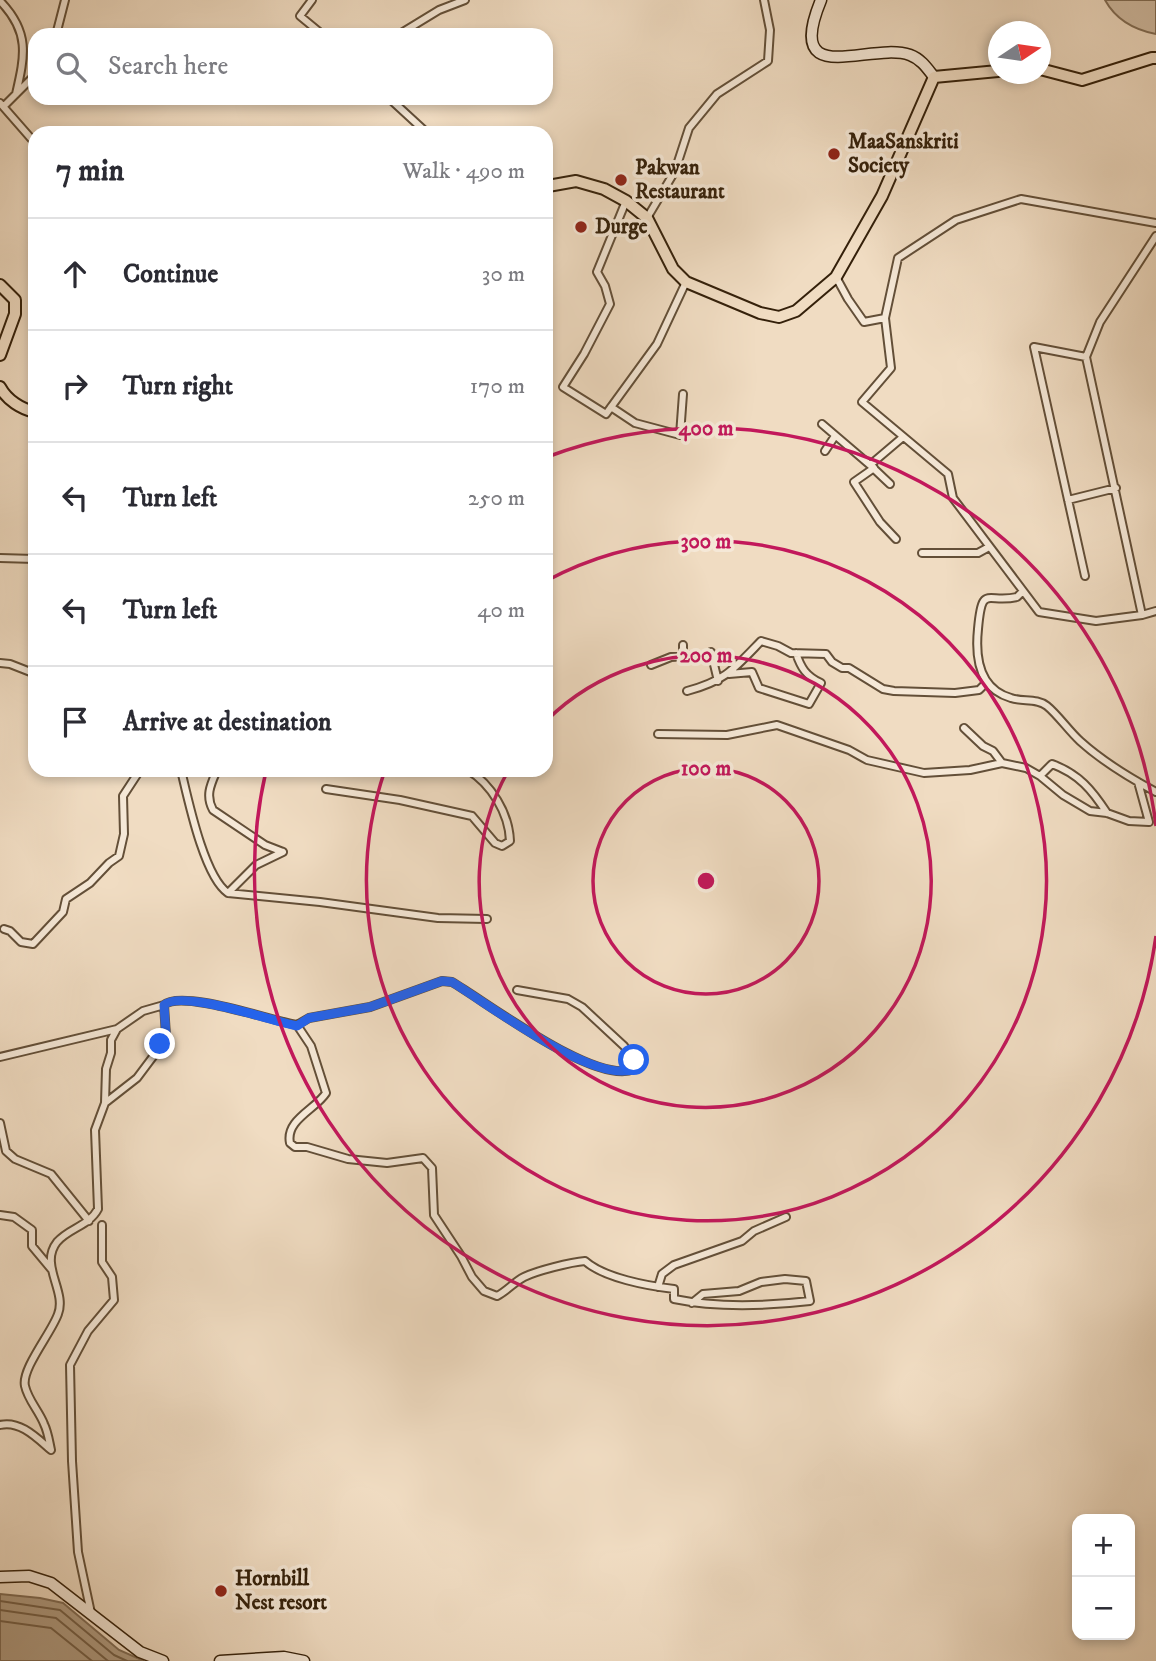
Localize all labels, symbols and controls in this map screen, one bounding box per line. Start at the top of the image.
north arrow [988,21,1051,84]
search box [28,28,553,105]
icon: search [52,48,90,86]
text: Search here [108,50,228,83]
place label: MaaSanskriti Society [848,129,959,179]
marker: MaaSanskriti Society [826,146,842,162]
text: 7 min [56,153,124,190]
place label: Pakwan Restaurant [635,155,725,205]
text: Walk · 490 m [403,157,525,186]
marker: Pakwan Restaurant [613,172,629,188]
place label: Durge [595,214,648,240]
marker: Durge [573,219,589,235]
icon: ahead [56,255,94,293]
text: Continue [123,258,218,291]
text: 30 m [482,260,525,289]
icon: right [56,367,94,405]
text: Turn right [123,370,233,403]
text: 170 m [470,372,525,401]
text: 400 m [679,416,734,442]
icon: left [56,479,94,517]
text: Turn left [123,482,217,515]
text: 250 m [468,484,525,513]
text: 300 m [681,529,732,555]
icon: left [56,591,94,629]
text: Turn left [123,594,217,627]
text: 40 m [477,596,525,625]
text: 200 m [679,643,733,669]
icon: arrive [56,703,94,741]
text: Arrive at destination [123,706,332,739]
text: 100 m [681,756,731,782]
centre of rings [694,869,718,893]
route end [144,1028,175,1059]
route start [618,1044,649,1075]
map controls [1072,1514,1135,1640]
button: + [1072,1514,1135,1577]
place label: Hornbill Nest resort [235,1566,327,1616]
button: − [1072,1577,1135,1640]
marker: Hornbill Nest resort [213,1583,229,1599]

